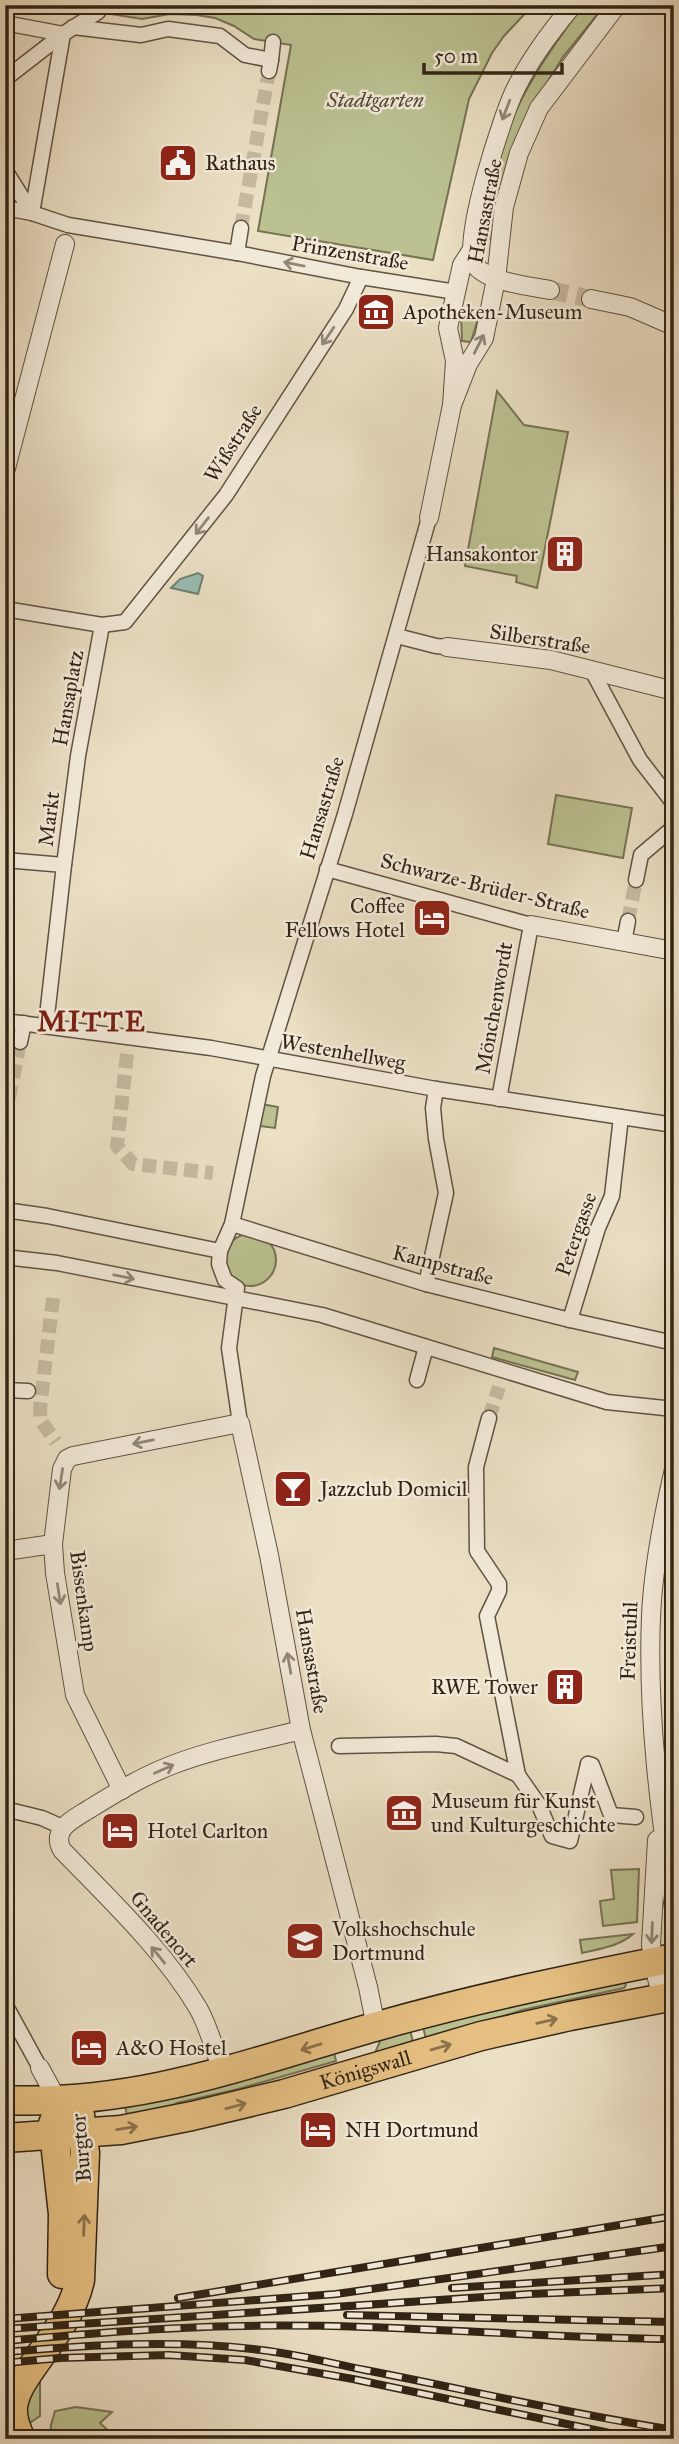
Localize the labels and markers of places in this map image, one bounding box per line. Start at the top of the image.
public building icon: Rathaus [157,142,199,184]
place label: Rathaus [205,150,275,176]
museum icon: Apotheken-Museum [355,291,397,333]
place label: Apotheken-Museum [402,299,583,325]
building icon: Hansakontor [544,533,586,575]
place label: Hansakontor [426,541,538,567]
place label: Coffee Fellows Hotel [285,893,405,943]
hotel icon: Coffee Fellows Hotel [411,897,453,939]
bar icon: Jazzclub Domicil [272,1468,314,1510]
place label: Jazzclub Domicil [318,1476,468,1502]
building icon: RWE Tower [544,1666,586,1708]
place label: RWE Tower [431,1674,538,1700]
place label: Museum für Kunst und Kulturgeschichte [431,1788,616,1838]
museum icon: Museum für Kunst und Kulturgeschichte [383,1792,425,1834]
hotel icon: Hotel Carlton [99,1810,141,1852]
place label: Hotel Carlton [147,1818,268,1844]
place label: Volkshochschule Dortmund [331,1916,476,1966]
school or university icon: Volkshochschule Dortmund [284,1920,326,1962]
hotel icon: A&O Hostel [68,2027,110,2069]
place label: A&O Hostel [115,2035,227,2061]
hotel icon: NH Dortmund [297,2109,339,2151]
place label: NH Dortmund [345,2117,479,2143]

